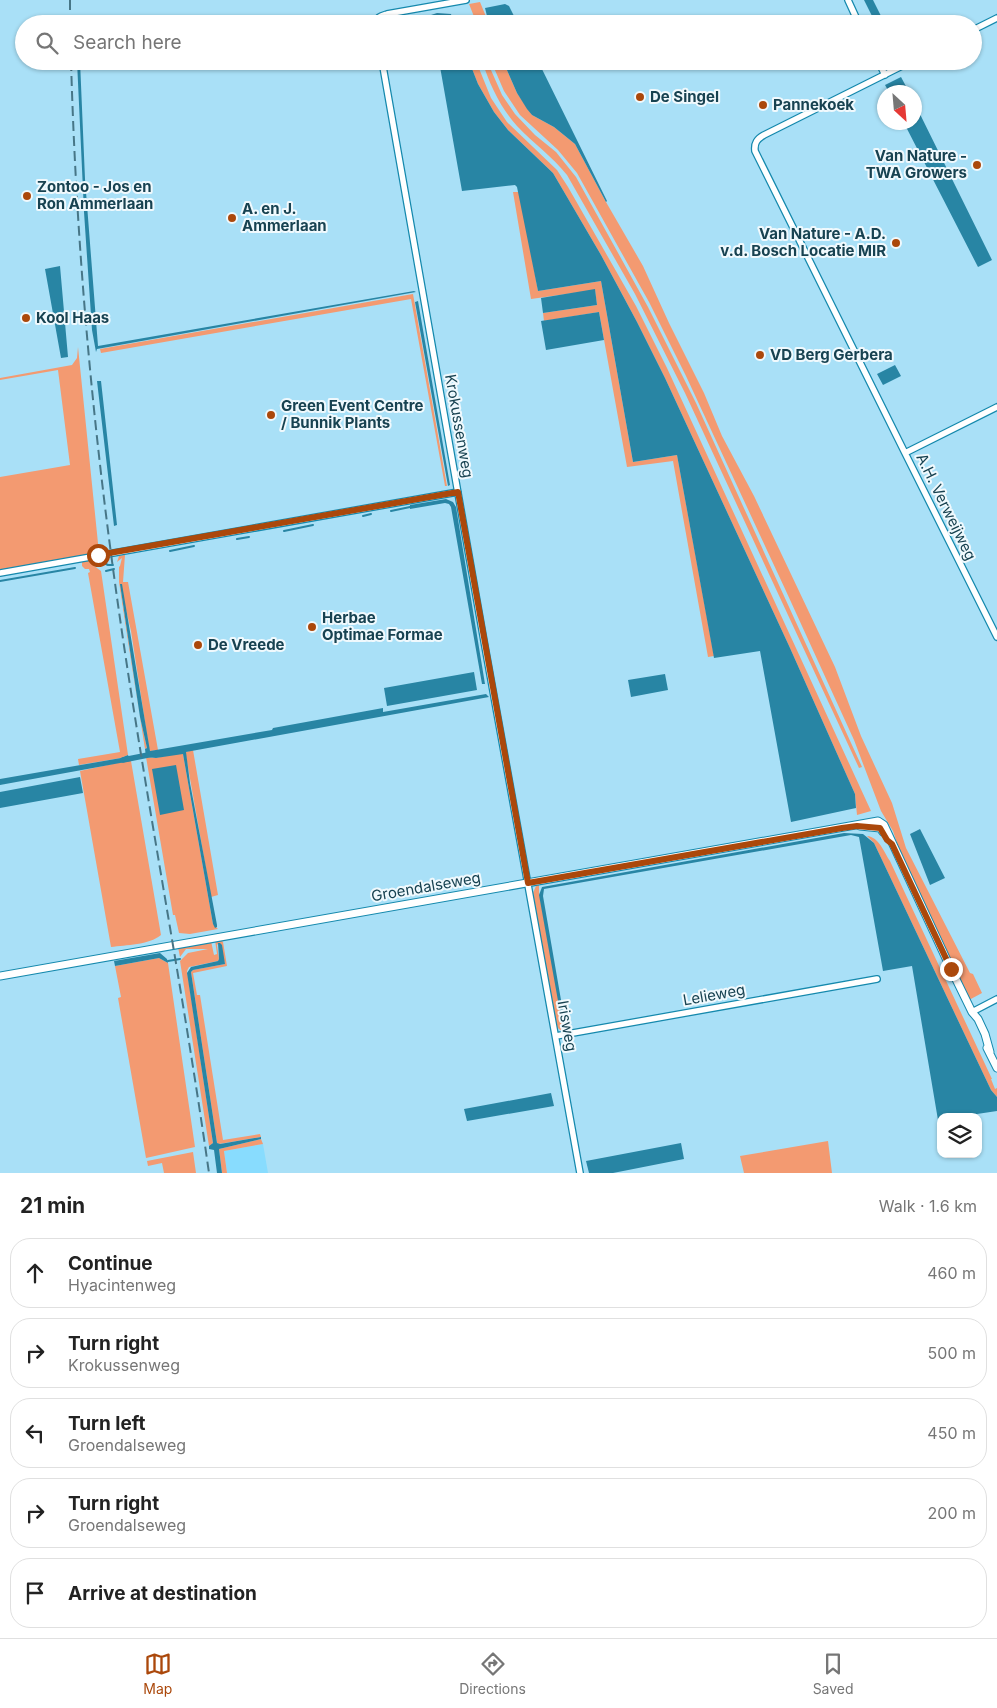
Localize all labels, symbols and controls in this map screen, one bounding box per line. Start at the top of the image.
search box [15,15,982,70]
icon: search [33,29,61,57]
text: Search here [73,31,182,54]
north arrow [877,85,922,130]
place label: De Singel [650,87,719,106]
marker: De Singel [634,91,646,103]
place label: Pannekoek [773,95,854,114]
marker: Pannekoek [757,99,769,111]
place label: Van Nature - TWA Growers [866,146,967,182]
marker: Van Nature - TWA Growers [971,159,983,171]
place label: Zontoo - Jos en Ron Ammerlaan [37,177,153,213]
marker: Zontoo - Jos en Ron Ammerlaan [21,190,33,202]
place label: A. en J. Ammerlaan [242,199,327,235]
marker: A. en J. Ammerlaan [226,212,238,224]
place label: Van Nature - A.D. v.d. Bosch Locatie MIR [720,224,886,260]
marker: Van Nature - A.D. v.d. Bosch Locatie MIR [890,237,902,249]
place label: Kool Haas [36,308,109,327]
marker: Kool Haas [20,312,32,324]
place label: VD Berg Gerbera [770,345,893,364]
marker: VD Berg Gerbera [754,349,766,361]
street label: Krokussenweg [441,373,478,479]
place label: Green Event Centre / Bunnik Plants [281,396,424,432]
marker: Green Event Centre / Bunnik Plants [265,409,277,421]
street label: A.H. Verweijweg [912,450,981,563]
route start [87,544,110,567]
place label: Herbae Optimae Formae [322,608,443,644]
marker: Herbae Optimae Formae [306,621,318,633]
place label: De Vreede [208,635,285,654]
marker: De Vreede [192,639,204,651]
street label: Groendalseweg [370,868,482,905]
route end [940,958,963,981]
street label: Lelieweg [681,980,747,1009]
street label: Irisweg [554,999,581,1053]
map controls [937,1113,982,1158]
button: layers [937,1113,982,1158]
text: 21 min [20,1193,85,1218]
text: Walk · 1.6 km [879,1196,977,1216]
text: Continue [68,1252,153,1275]
icon: ahead [21,1259,49,1287]
text: 460 m [927,1263,976,1283]
text: Hyacintenweg [68,1275,176,1295]
text: Turn right [68,1332,159,1355]
icon: right [21,1339,49,1367]
text: 500 m [928,1343,976,1363]
text: Krokussenweg [68,1355,180,1375]
text: Turn left [68,1412,146,1435]
icon: left [21,1419,49,1447]
text: 450 m [927,1423,976,1443]
text: Groendalseweg [68,1435,186,1455]
text: Turn right [68,1492,159,1515]
icon: right [21,1499,49,1527]
text: 200 m [928,1503,976,1523]
text: Groendalseweg [68,1515,186,1535]
icon: arrive [21,1579,49,1607]
text: Arrive at destination [68,1582,257,1605]
tab: Map [143,1650,172,1697]
tab: Directions [459,1650,526,1697]
tab: Saved [813,1650,854,1697]

